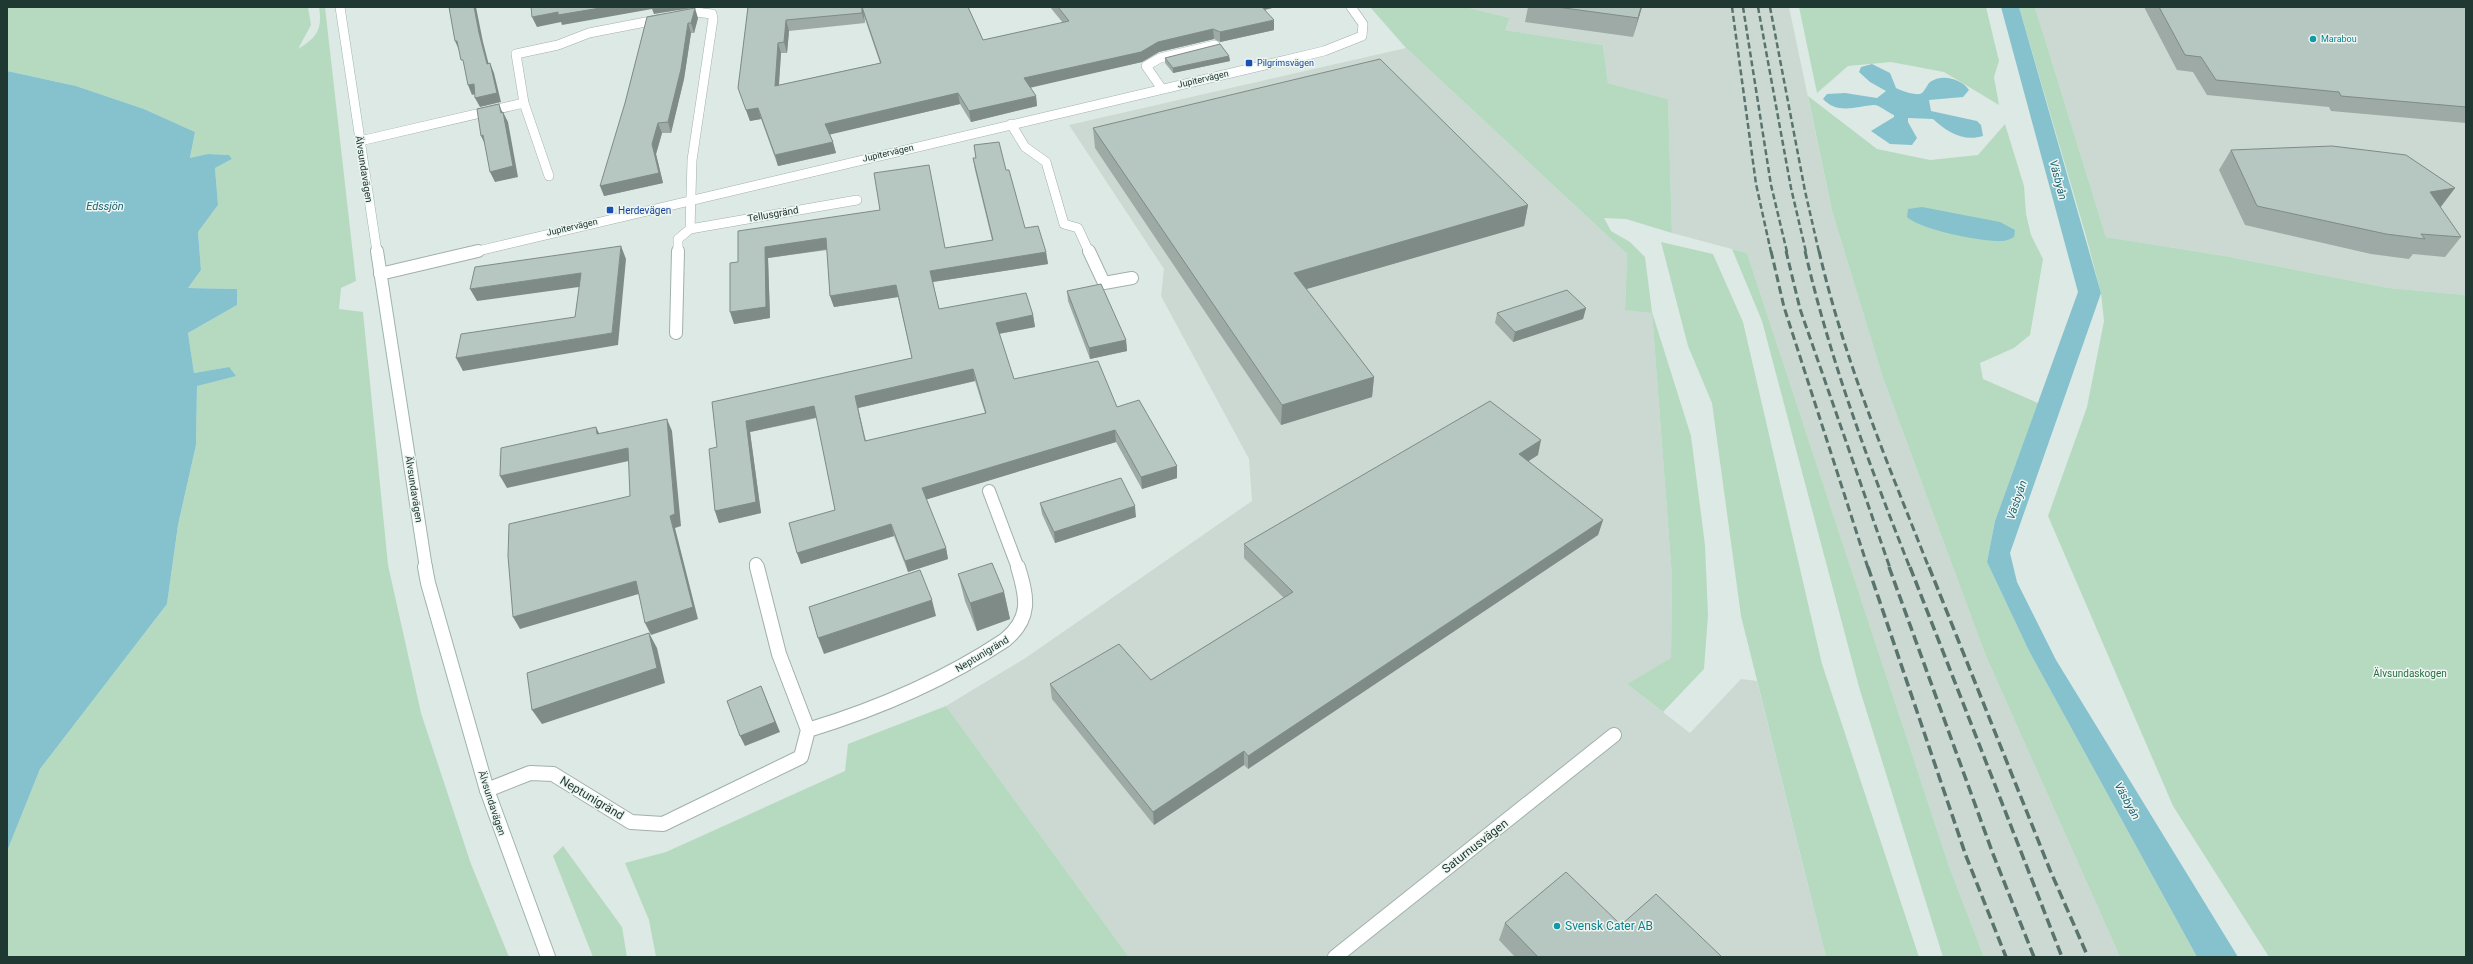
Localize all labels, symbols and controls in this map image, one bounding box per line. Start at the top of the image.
marker: Marabou [2308,34,2318,44]
place label: Marabou [2321,34,2357,44]
marker: Pilgrimsvägen [1244,58,1254,68]
place label: Pilgrimsvägen [1257,58,1314,68]
street label: Jupitervägen [1177,68,1229,90]
street label: Älvsundavägen [353,135,376,203]
street label: Jupitervägen [862,142,914,164]
water label: Väsbyån [2046,159,2070,201]
water label: Edssjön [86,200,124,213]
street label: Tellusgränd [747,204,799,224]
marker: Herdevägen [605,205,615,215]
place label: Herdevägen [618,205,671,216]
street label: Jupitervägen [546,216,598,238]
street label: Älvsundavägen [403,455,426,523]
water label: Väsbyån [2004,479,2030,521]
street label: Neptunigränd [953,634,1011,674]
park label: Älvsundaskogen [2373,667,2447,679]
street label: Älvsundavägen [476,769,509,837]
street label: Neptunigränd [557,773,627,823]
water label: Väsbyån [2112,780,2143,822]
street label: Saturnusvägen [1439,816,1511,876]
place label: Svensk Cater AB [1565,919,1653,933]
marker: Svensk Cater AB [1552,921,1562,931]

